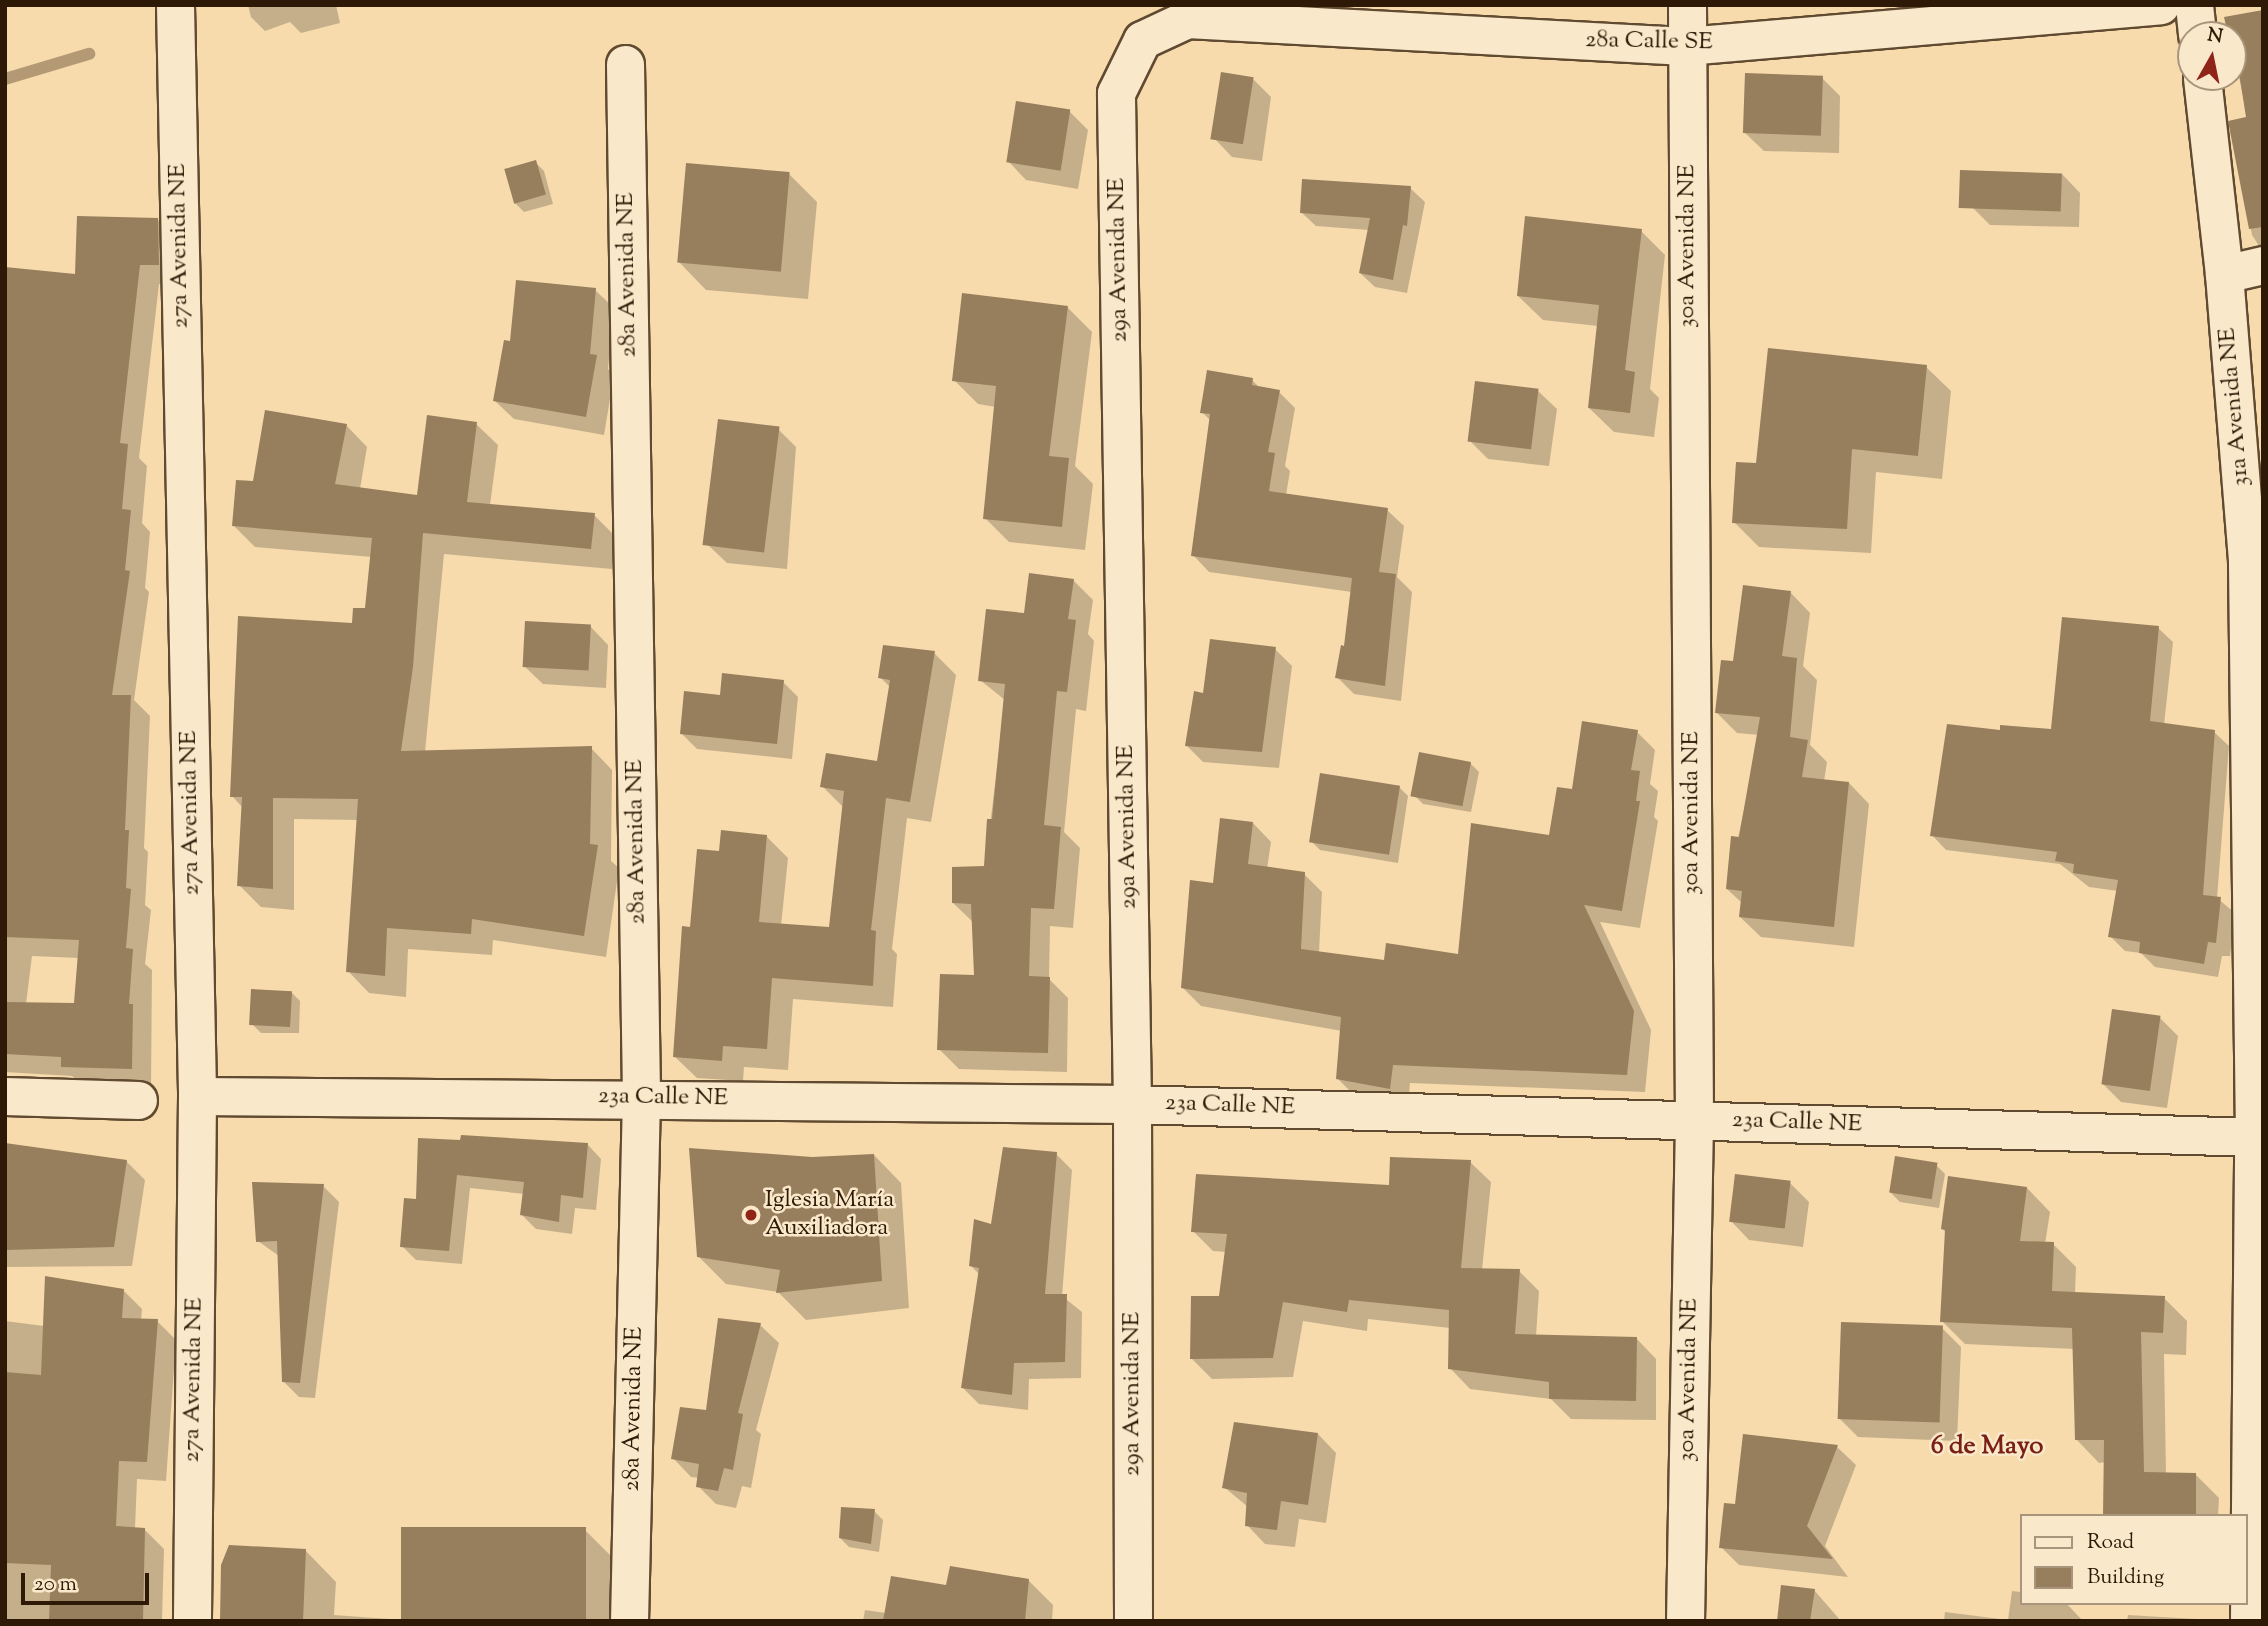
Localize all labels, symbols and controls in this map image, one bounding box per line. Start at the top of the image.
north arrow [2177,21,2247,91]
text: N [2205,22,2225,51]
street label: 28a Calle SE [1585,26,1713,58]
street label: 27a Avenida NE [164,163,196,329]
street label: 30a Avenida NE [1674,164,1702,328]
street label: 29a Avenida NE [1103,177,1135,343]
street label: 28a Avenida NE [612,192,644,358]
street label: 31a Avenida NE [2214,326,2256,488]
street label: 27a Avenida NE [175,730,207,896]
street label: 30a Avenida NE [1678,731,1706,895]
street label: 29a Avenida NE [1112,744,1144,910]
street label: 28a Avenida NE [621,759,653,925]
street label: 23a Calle NE [598,1082,728,1114]
street label: 23a Calle NE [1164,1089,1296,1123]
street label: 23a Calle NE [1731,1106,1863,1140]
place label: Iglesia María Auxiliadora [765,1187,894,1243]
marker: Iglesia María Auxiliadora [743,1207,759,1223]
street label: 27a Avenida NE [178,1297,210,1463]
street label: 30a Avenida NE [1673,1298,1705,1462]
street label: 29a Avenida NE [1119,1312,1147,1476]
street label: 28a Avenida NE [618,1326,650,1492]
district label: 6 de Mayo [1931,1431,2043,1463]
legend [2020,1514,2247,1605]
text: Road [2087,1528,2134,1558]
scale bar [24,1560,152,1604]
text: Building [2087,1563,2164,1593]
text: 20 m [34,1570,77,1600]

